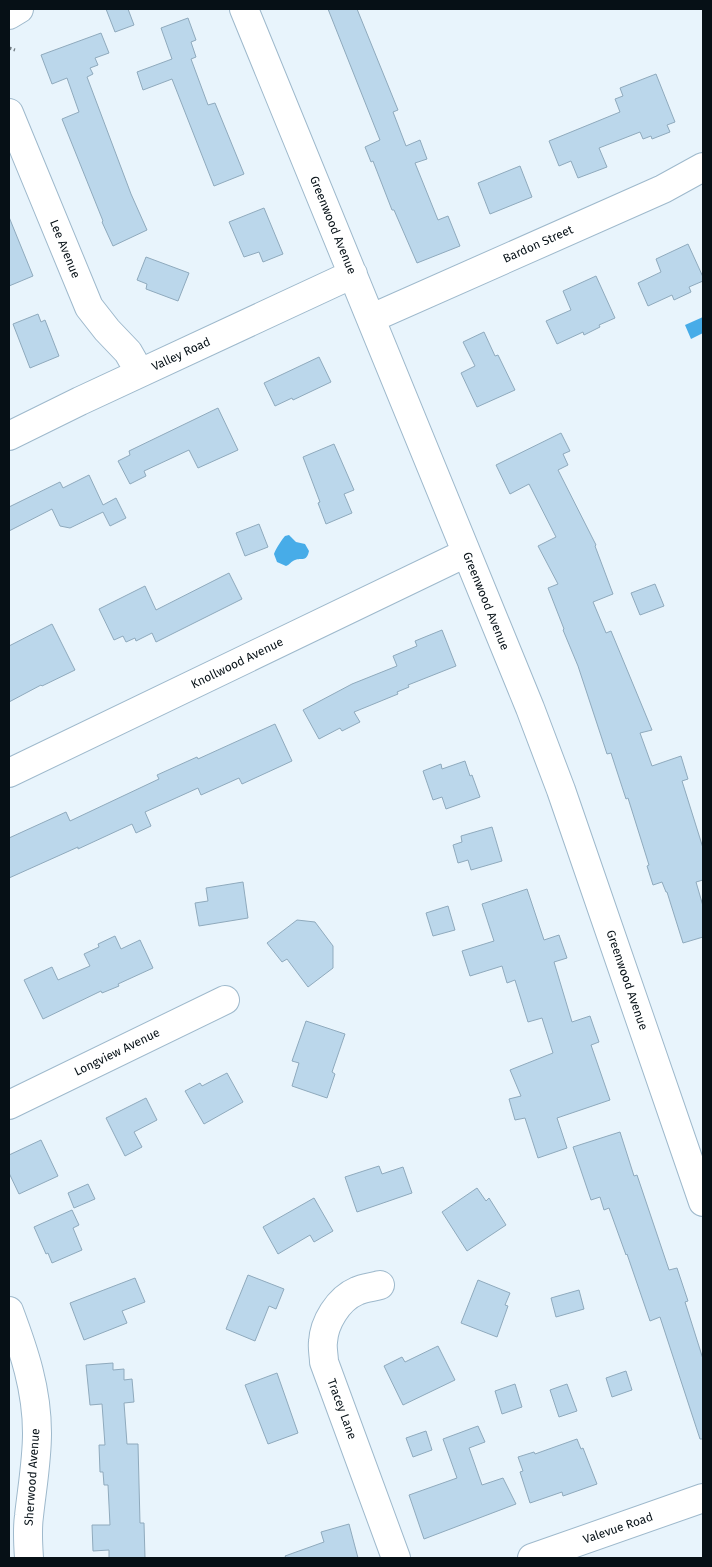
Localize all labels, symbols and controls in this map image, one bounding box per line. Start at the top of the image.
street label: Greenwood Avenue [307,174,359,276]
street label: Lee Avenue [47,218,83,280]
street label: Bardon Street [501,222,576,266]
street label: Valley Road [150,334,212,374]
street label: Greenwood Avenue [460,550,512,652]
street label: Knollwood Avenue [189,635,285,691]
street label: Greenwood Avenue [603,928,651,1032]
street label: Longview Avenue [72,1025,162,1079]
street label: Tracey Lane [325,1377,359,1441]
street label: Sherwood Avenue [22,1428,42,1526]
street label: Valevue Road [581,1510,655,1546]

